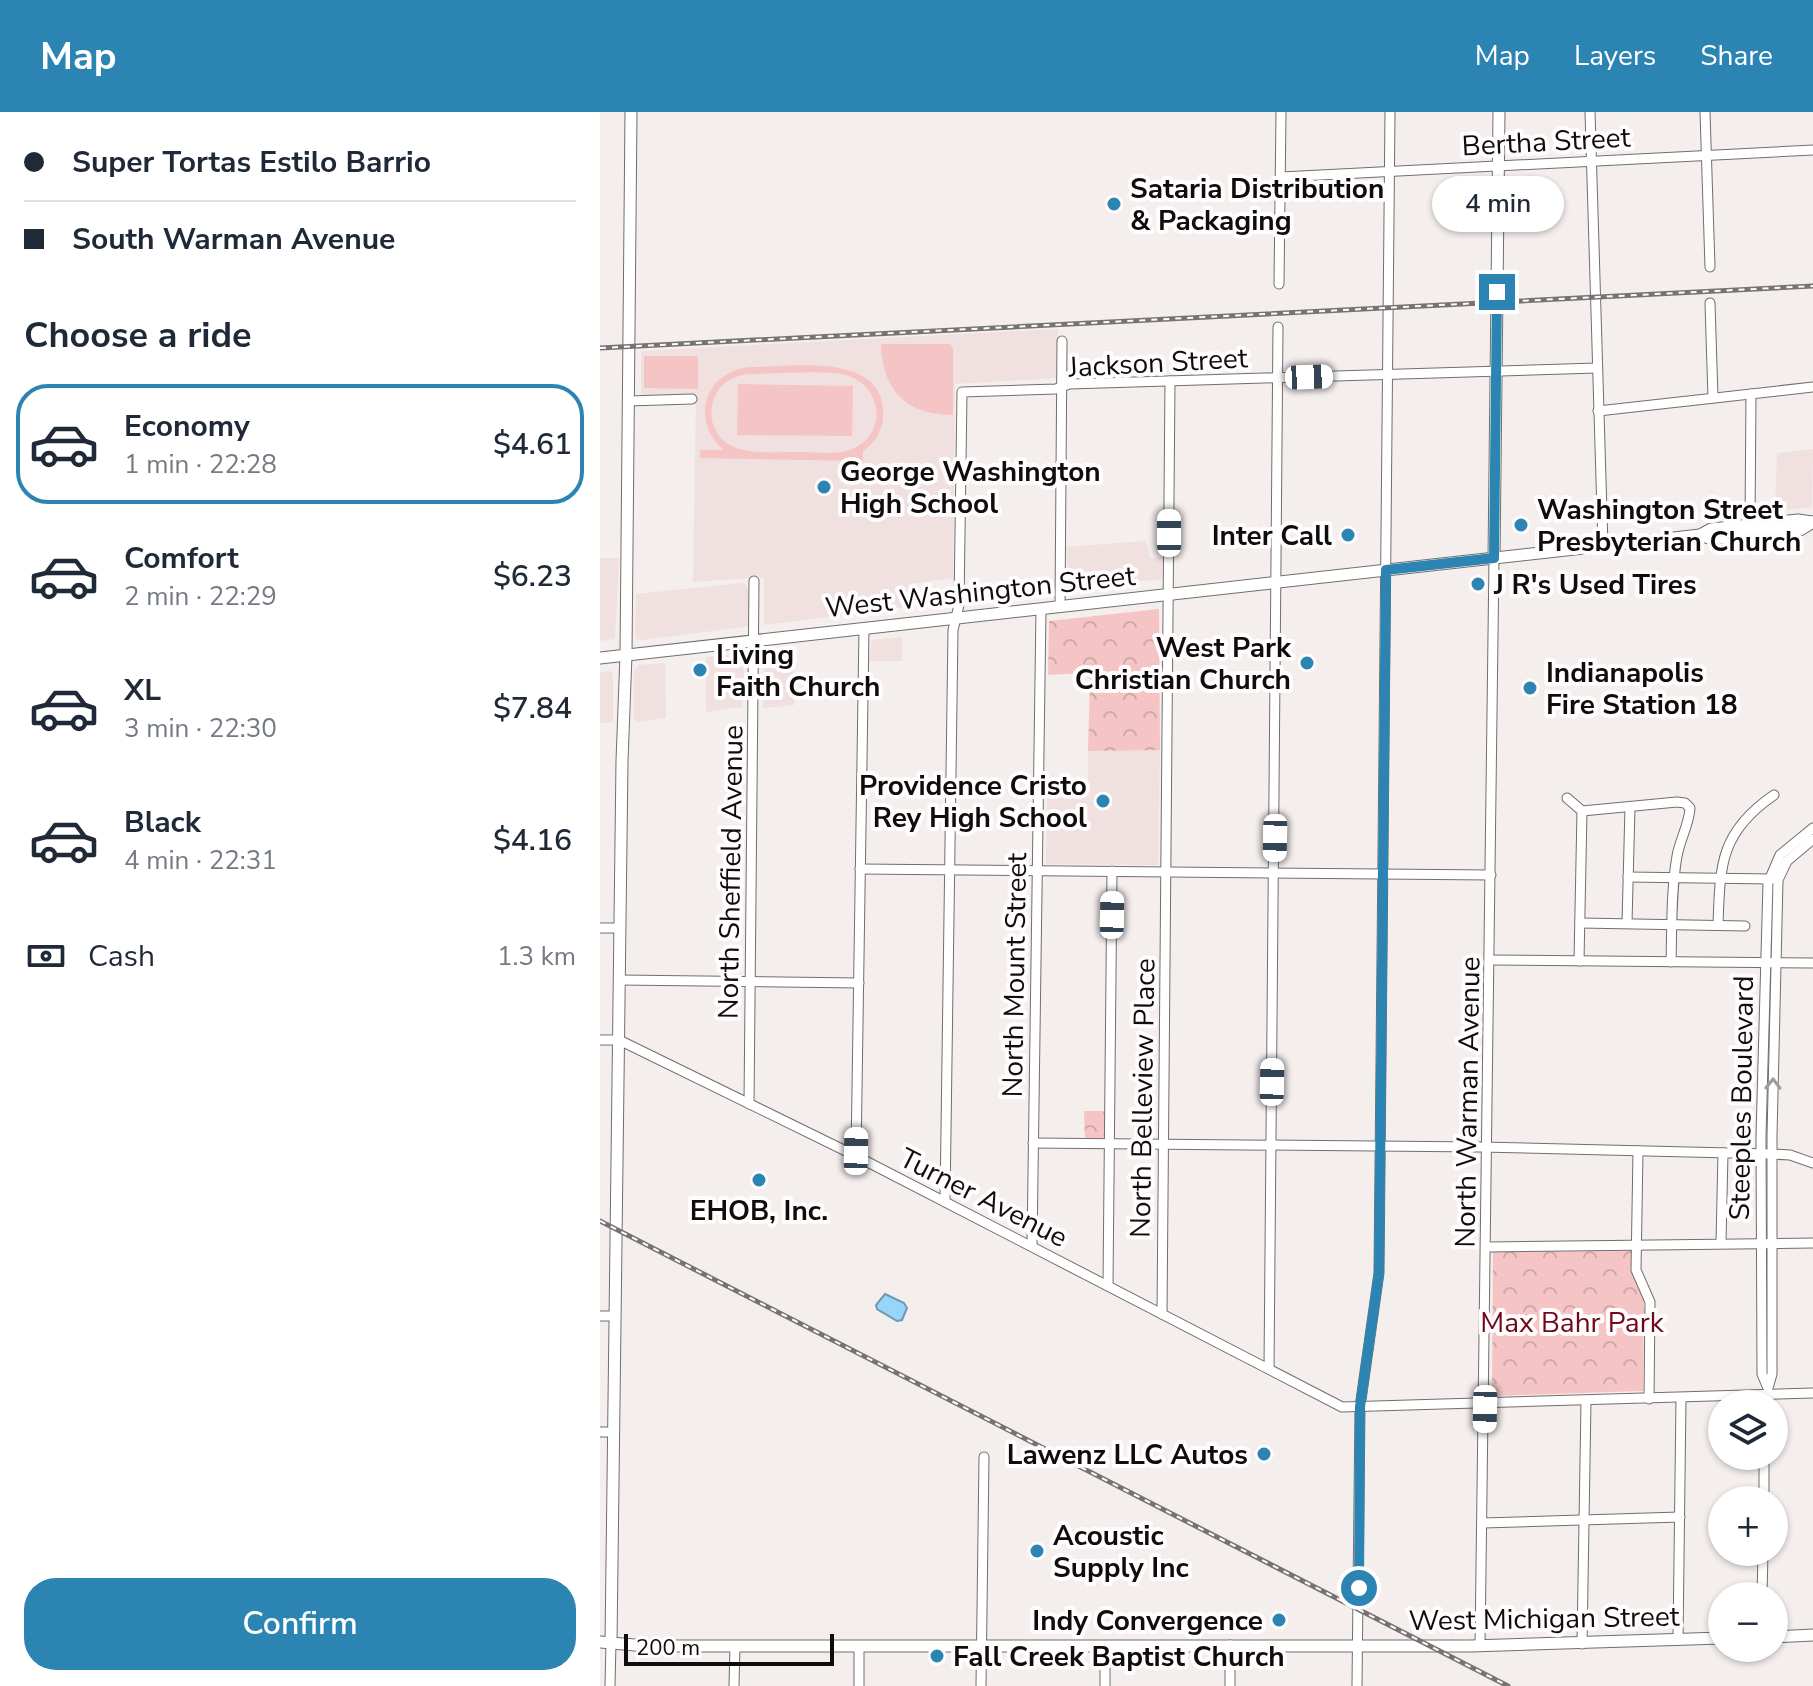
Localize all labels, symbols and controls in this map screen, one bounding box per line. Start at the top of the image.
text: Map [40,31,117,82]
text: Map [1475,37,1530,75]
text: Layers [1574,37,1656,75]
text: Share [1700,37,1773,75]
street label: Bertha Street [1461,119,1631,165]
text: Super Tortas Estilo Barrio [72,142,431,183]
place label: Sataria Distribution & Packaging [1130,170,1384,240]
callout: 4 min [1431,176,1563,232]
text: 4 min [1465,186,1531,221]
marker: Sataria Distribution & Packaging [1105,195,1123,213]
text: South Warman Avenue [72,219,395,260]
route end [1479,274,1515,310]
text: Choose a ride [24,311,252,360]
street label: Jackson Street [1067,339,1249,387]
car [1285,364,1333,390]
text: Economy [124,406,250,447]
icon: car [28,408,100,480]
text: $4.61 [493,424,572,465]
text: 1 min · 22:28 [124,447,277,482]
place label: George Washington High School [840,453,1101,523]
marker: George Washington High School [815,478,833,496]
place label: Washington Street Presbyterian Church [1537,491,1801,561]
car [1157,509,1181,557]
marker: Washington Street Presbyterian Church [1512,516,1530,534]
place label: Inter Call [1212,517,1332,555]
marker: Inter Call [1339,526,1357,544]
text: Comfort [124,538,239,579]
icon: car [28,540,100,612]
text: $6.23 [493,556,572,597]
street label: West Washington Street [823,557,1137,627]
place label: J R's Used Tires [1493,566,1697,604]
marker: J R's Used Tires [1469,575,1487,593]
text: 2 min · 22:29 [124,579,277,614]
place label: West Park Christian Church [1075,629,1292,699]
place label: Living Faith Church [716,636,880,706]
marker: West Park Christian Church [1298,654,1316,672]
place label: Indianapolis Fire Station 18 [1546,654,1738,724]
marker: Living Faith Church [691,661,709,679]
text: XL [124,670,161,711]
icon: car [28,672,100,744]
marker: Indianapolis Fire Station 18 [1521,679,1539,697]
text: $7.84 [493,688,572,729]
text: 3 min · 22:30 [124,711,277,746]
street label: North Sheffield Avenue [709,725,753,1019]
place label: Providence Cristo Rey High School [859,767,1087,837]
marker: Providence Cristo Rey High School [1094,792,1112,810]
text: Black [124,802,201,843]
icon: car [28,804,100,876]
car [1263,814,1287,862]
text: $4.16 [493,820,572,861]
text: 4 min · 22:31 [124,843,277,878]
street label: North Mount Street [994,852,1036,1098]
car [1100,891,1124,939]
icon: cash [24,934,68,978]
text: Cash [88,936,155,977]
text: 1.3 km [497,939,576,974]
street label: North Warman Avenue [1446,956,1490,1248]
street label: North Belleview Place [1122,958,1164,1238]
street label: Steeples Boulevard [1721,975,1763,1221]
car [1260,1058,1284,1106]
one-way arrow [1764,1077,1781,1090]
car [844,1127,868,1175]
street label: Turner Avenue [893,1139,1074,1257]
marker: EHOB, Inc. [750,1171,768,1189]
place label: EHOB, Inc. [690,1192,828,1230]
park label: Max Bahr Park [1480,1304,1665,1342]
car [1473,1385,1497,1433]
map controls [1708,1390,1788,1662]
button: layers [1708,1390,1788,1470]
place label: Lawenz LLC Autos [1007,1436,1248,1474]
marker: Lawenz LLC Autos [1255,1445,1273,1463]
button: + [1708,1486,1788,1566]
place label: Acoustic Supply Inc [1053,1517,1189,1587]
marker: Acoustic Supply Inc [1028,1542,1046,1560]
route start [1341,1570,1377,1606]
button: Confirm [24,1578,576,1670]
button: − [1708,1582,1788,1662]
street label: West Michigan Street [1408,1598,1680,1640]
place label: Indy Convergence [1032,1602,1263,1640]
marker: Indy Convergence [1270,1611,1288,1629]
scale bar [624,1630,834,1666]
text: 200 m [636,1633,700,1663]
place label: Fall Creek Baptist Church [953,1638,1285,1676]
marker: Fall Creek Baptist Church [928,1647,946,1665]

